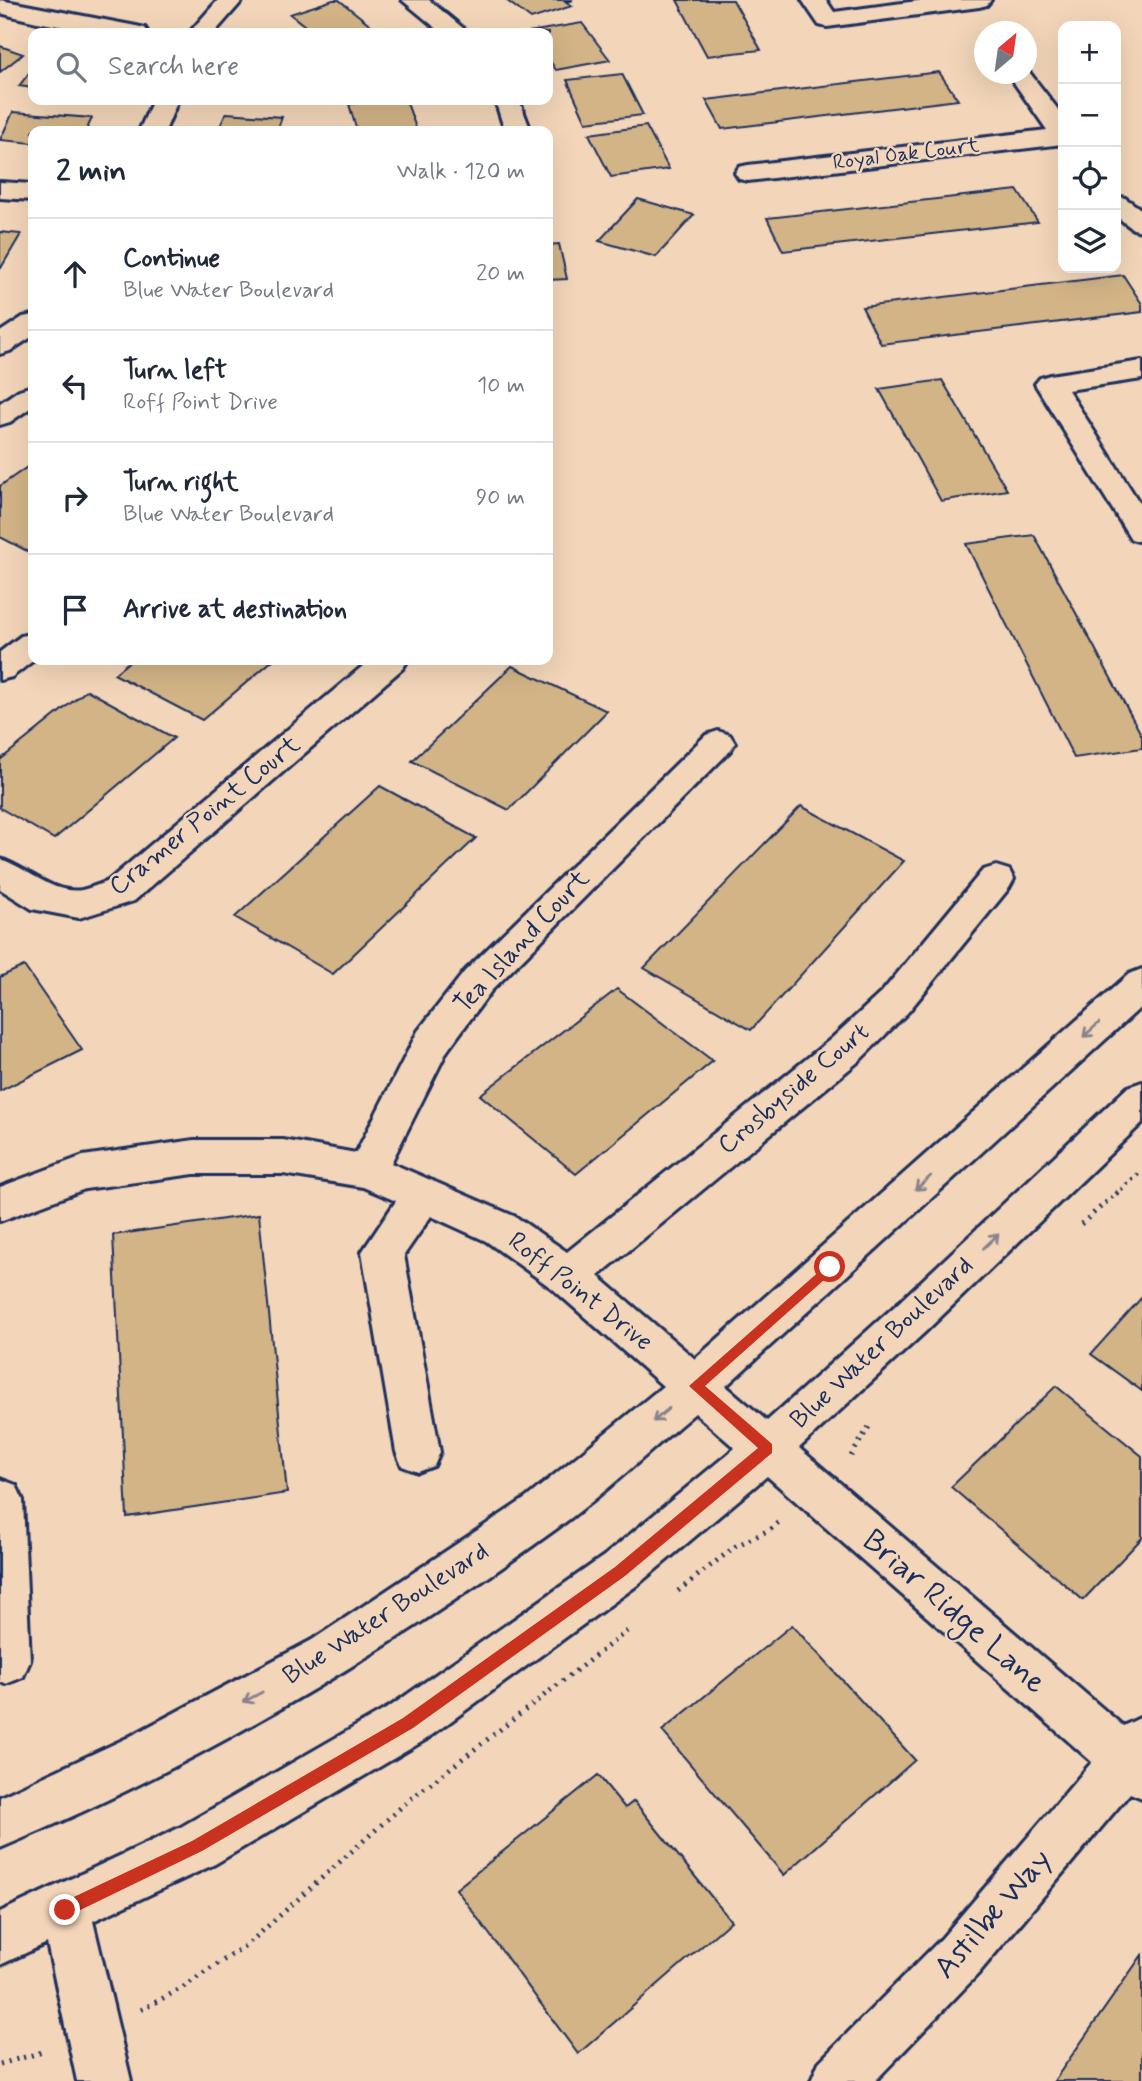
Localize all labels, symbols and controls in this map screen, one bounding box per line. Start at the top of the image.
north arrow [974,21,1037,84]
map controls [1058,21,1121,273]
button: + [1058,21,1121,84]
search box [28,28,553,105]
icon: search [52,48,90,86]
text: Search here [108,50,239,84]
button: − [1058,84,1121,147]
street label: Royal Oak Court [831,131,981,177]
button: locate [1058,147,1121,210]
text: 2 min [56,152,126,191]
text: Walk · 120 m [397,157,525,187]
button: layers [1058,210,1121,273]
text: Continue [123,242,220,276]
icon: ahead [56,255,94,293]
text: 20 m [476,259,525,289]
text: Blue Water Boulevard [123,276,334,306]
text: Turn left [123,354,227,388]
icon: left [56,367,94,405]
text: 10 m [477,371,525,401]
text: Roff Point Drive [123,388,278,418]
text: Turn right [123,466,239,500]
icon: right [56,479,94,517]
text: 90 m [476,483,525,513]
text: Blue Water Boulevard [123,500,334,530]
icon: arrive [56,591,94,629]
text: Arrive at destination [123,593,347,627]
street label: Cramer Point Court [102,728,308,904]
street label: Tea Island Court [447,863,597,1021]
street label: Crosbyside Court [711,1016,877,1162]
one-way arrow [1082,1022,1100,1038]
one-way arrow [915,1174,932,1191]
street label: Roff Point Drive [501,1225,659,1359]
one-way arrow [982,1233,999,1250]
street label: Blue Water Boulevard [783,1249,981,1437]
route start [814,1251,845,1282]
one-way arrow [652,1407,670,1422]
street label: Briar Ridge Lane [852,1520,1055,1705]
street label: Blue Water Boulevard [277,1535,495,1693]
one-way arrow [243,1690,264,1704]
street label: Astilbe Way [925,1840,1061,1988]
route end [49,1894,80,1925]

